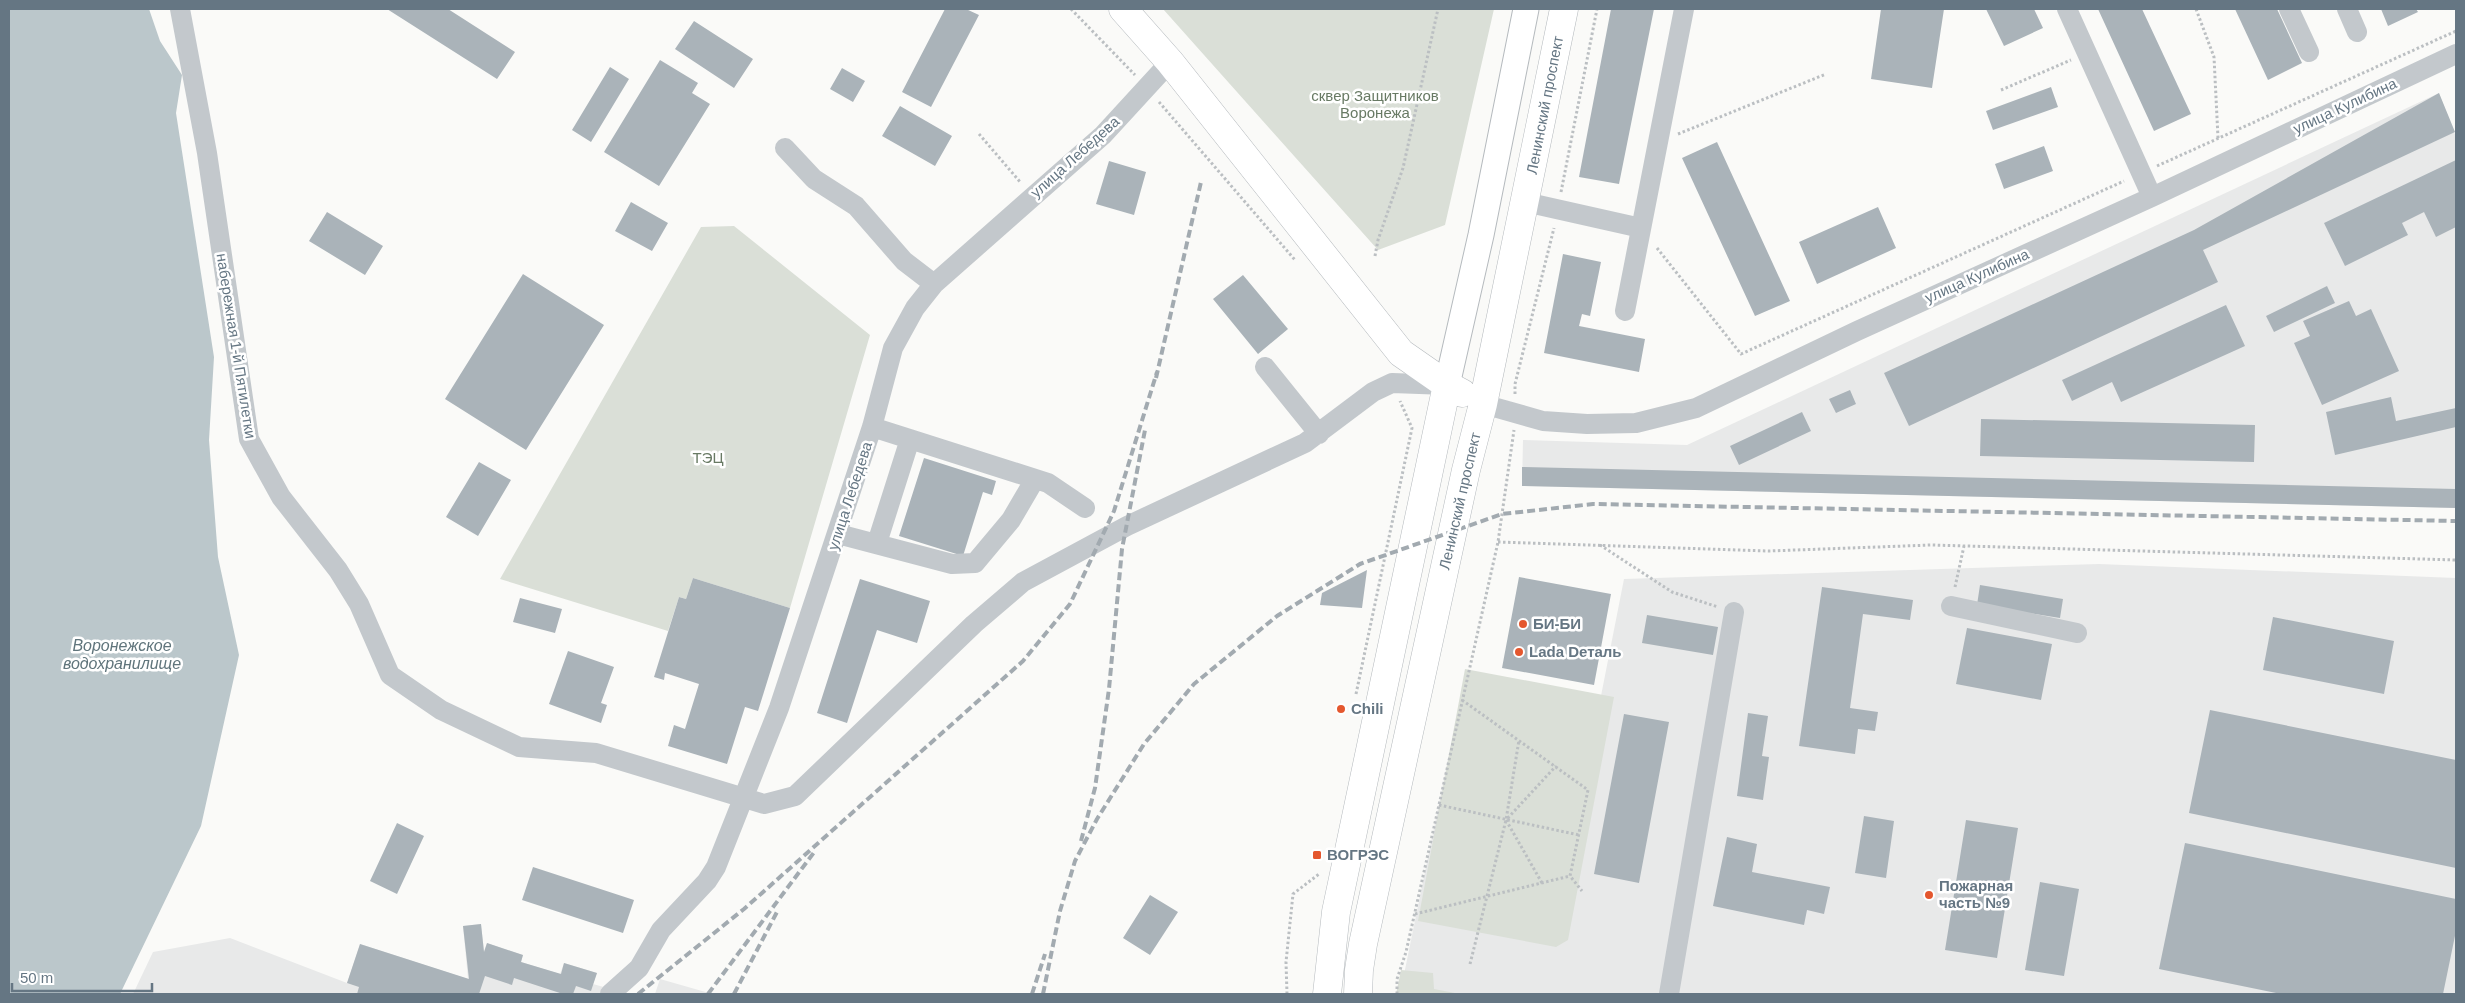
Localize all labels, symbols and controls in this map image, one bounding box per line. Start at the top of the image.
street label: Ленинский проспект [1523,34,1566,175]
street label: улица Кулибина [2290,74,2400,137]
park label: сквер Защитников Воронежа [1311,87,1439,121]
street label: улица Лебедева [1027,112,1123,201]
street label: улица Кулибина [1922,245,2032,306]
street label: набережная 1-й Пятилетки [213,252,260,440]
street label: Ленинский проспект [1435,430,1484,571]
street label: улица Лебедева [824,439,875,552]
park label: ТЭЦ [692,449,724,466]
place label: БИ-БИ [1533,615,1581,632]
marker: БИ-БИ [1517,618,1529,630]
water label: Воронежское водохранилище [63,637,181,672]
place label: Lada Dеталь [1529,643,1622,660]
marker: Lada Dеталь [1513,646,1525,658]
place label: Chili [1351,700,1384,717]
marker: Chili [1335,703,1347,715]
place label: ВОГРЭС [1327,846,1389,863]
marker: ВОГРЭС [1311,849,1323,861]
place label: Пожарная часть №9 [1939,877,2013,911]
marker: Пожарная часть №9 [1923,889,1935,901]
scale bar [12,960,152,992]
text: 50 m [20,969,53,986]

